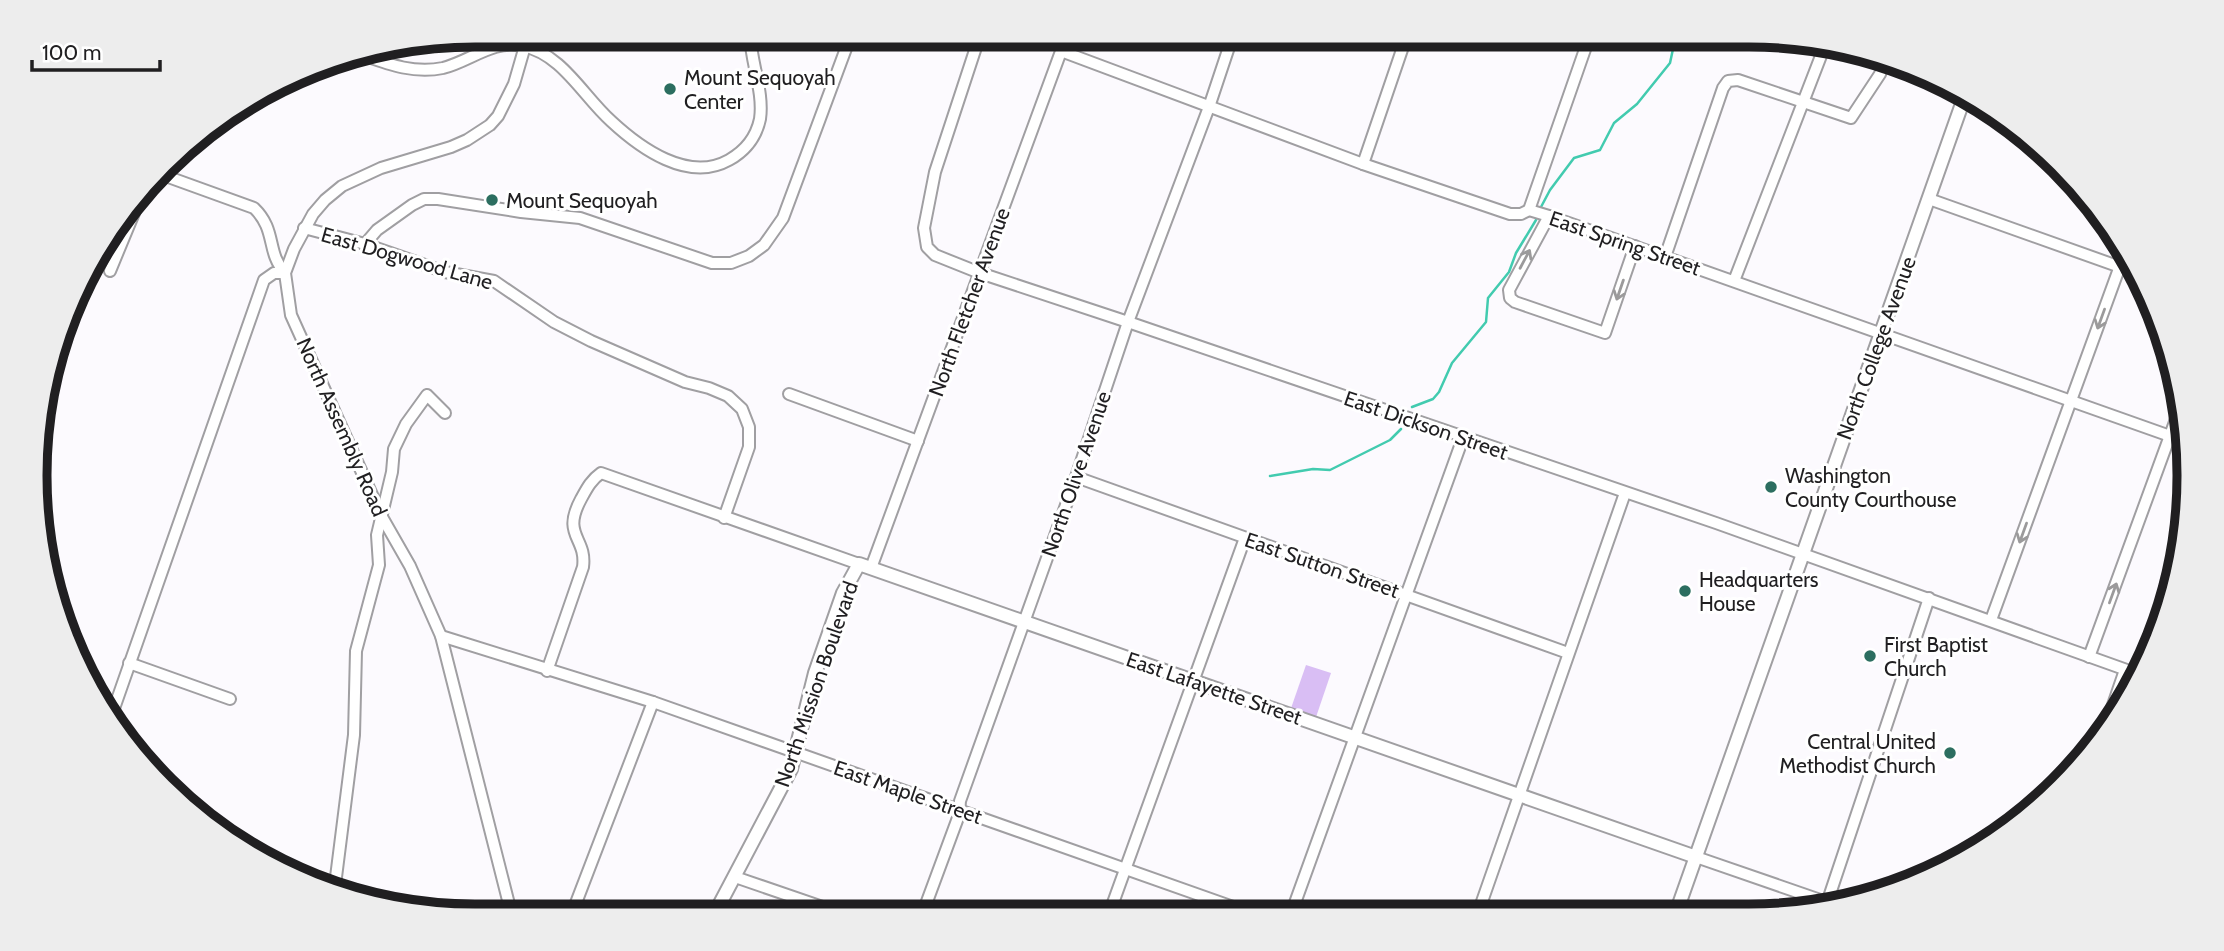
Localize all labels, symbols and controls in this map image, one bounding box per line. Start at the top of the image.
scale bar [32,28,159,72]
text: 100 m [42,40,101,65]
place label: Mount Sequoyah Center [684,65,836,114]
marker: Mount Sequoyah Center [662,81,678,97]
place label: Mount Sequoyah [506,188,658,213]
marker: Mount Sequoyah [484,192,500,208]
street label: North Fletcher Avenue [923,204,1015,400]
street label: East Spring Street [1546,205,1704,281]
street label: East Dogwood Lane [318,222,496,294]
one-way arrow [1519,249,1532,270]
street label: North College Avenue [1831,253,1921,443]
one-way arrow [1613,278,1625,300]
one-way arrow [2094,308,2106,330]
street label: North Assembly Road [291,334,393,520]
street label: East Dickson Street [1341,385,1511,465]
street label: North Olive Avenue [1036,388,1116,560]
place label: Washington County Courthouse [1785,463,1957,512]
marker: Washington County Courthouse [1763,479,1779,495]
one-way arrow [2016,522,2028,544]
street label: East Sutton Street [1242,527,1402,603]
place label: Headquarters House [1699,567,1819,616]
street label: North Mission Boulevard [769,578,863,790]
one-way arrow [2108,582,2120,604]
marker: Headquarters House [1677,583,1693,599]
place label: First Baptist Church [1884,632,1988,681]
street label: East Lafayette Street [1123,646,1305,730]
marker: First Baptist Church [1862,648,1878,664]
place label: Central United Methodist Church [1779,729,1936,778]
marker: Central United Methodist Church [1942,745,1958,761]
street label: East Maple Street [831,755,985,829]

